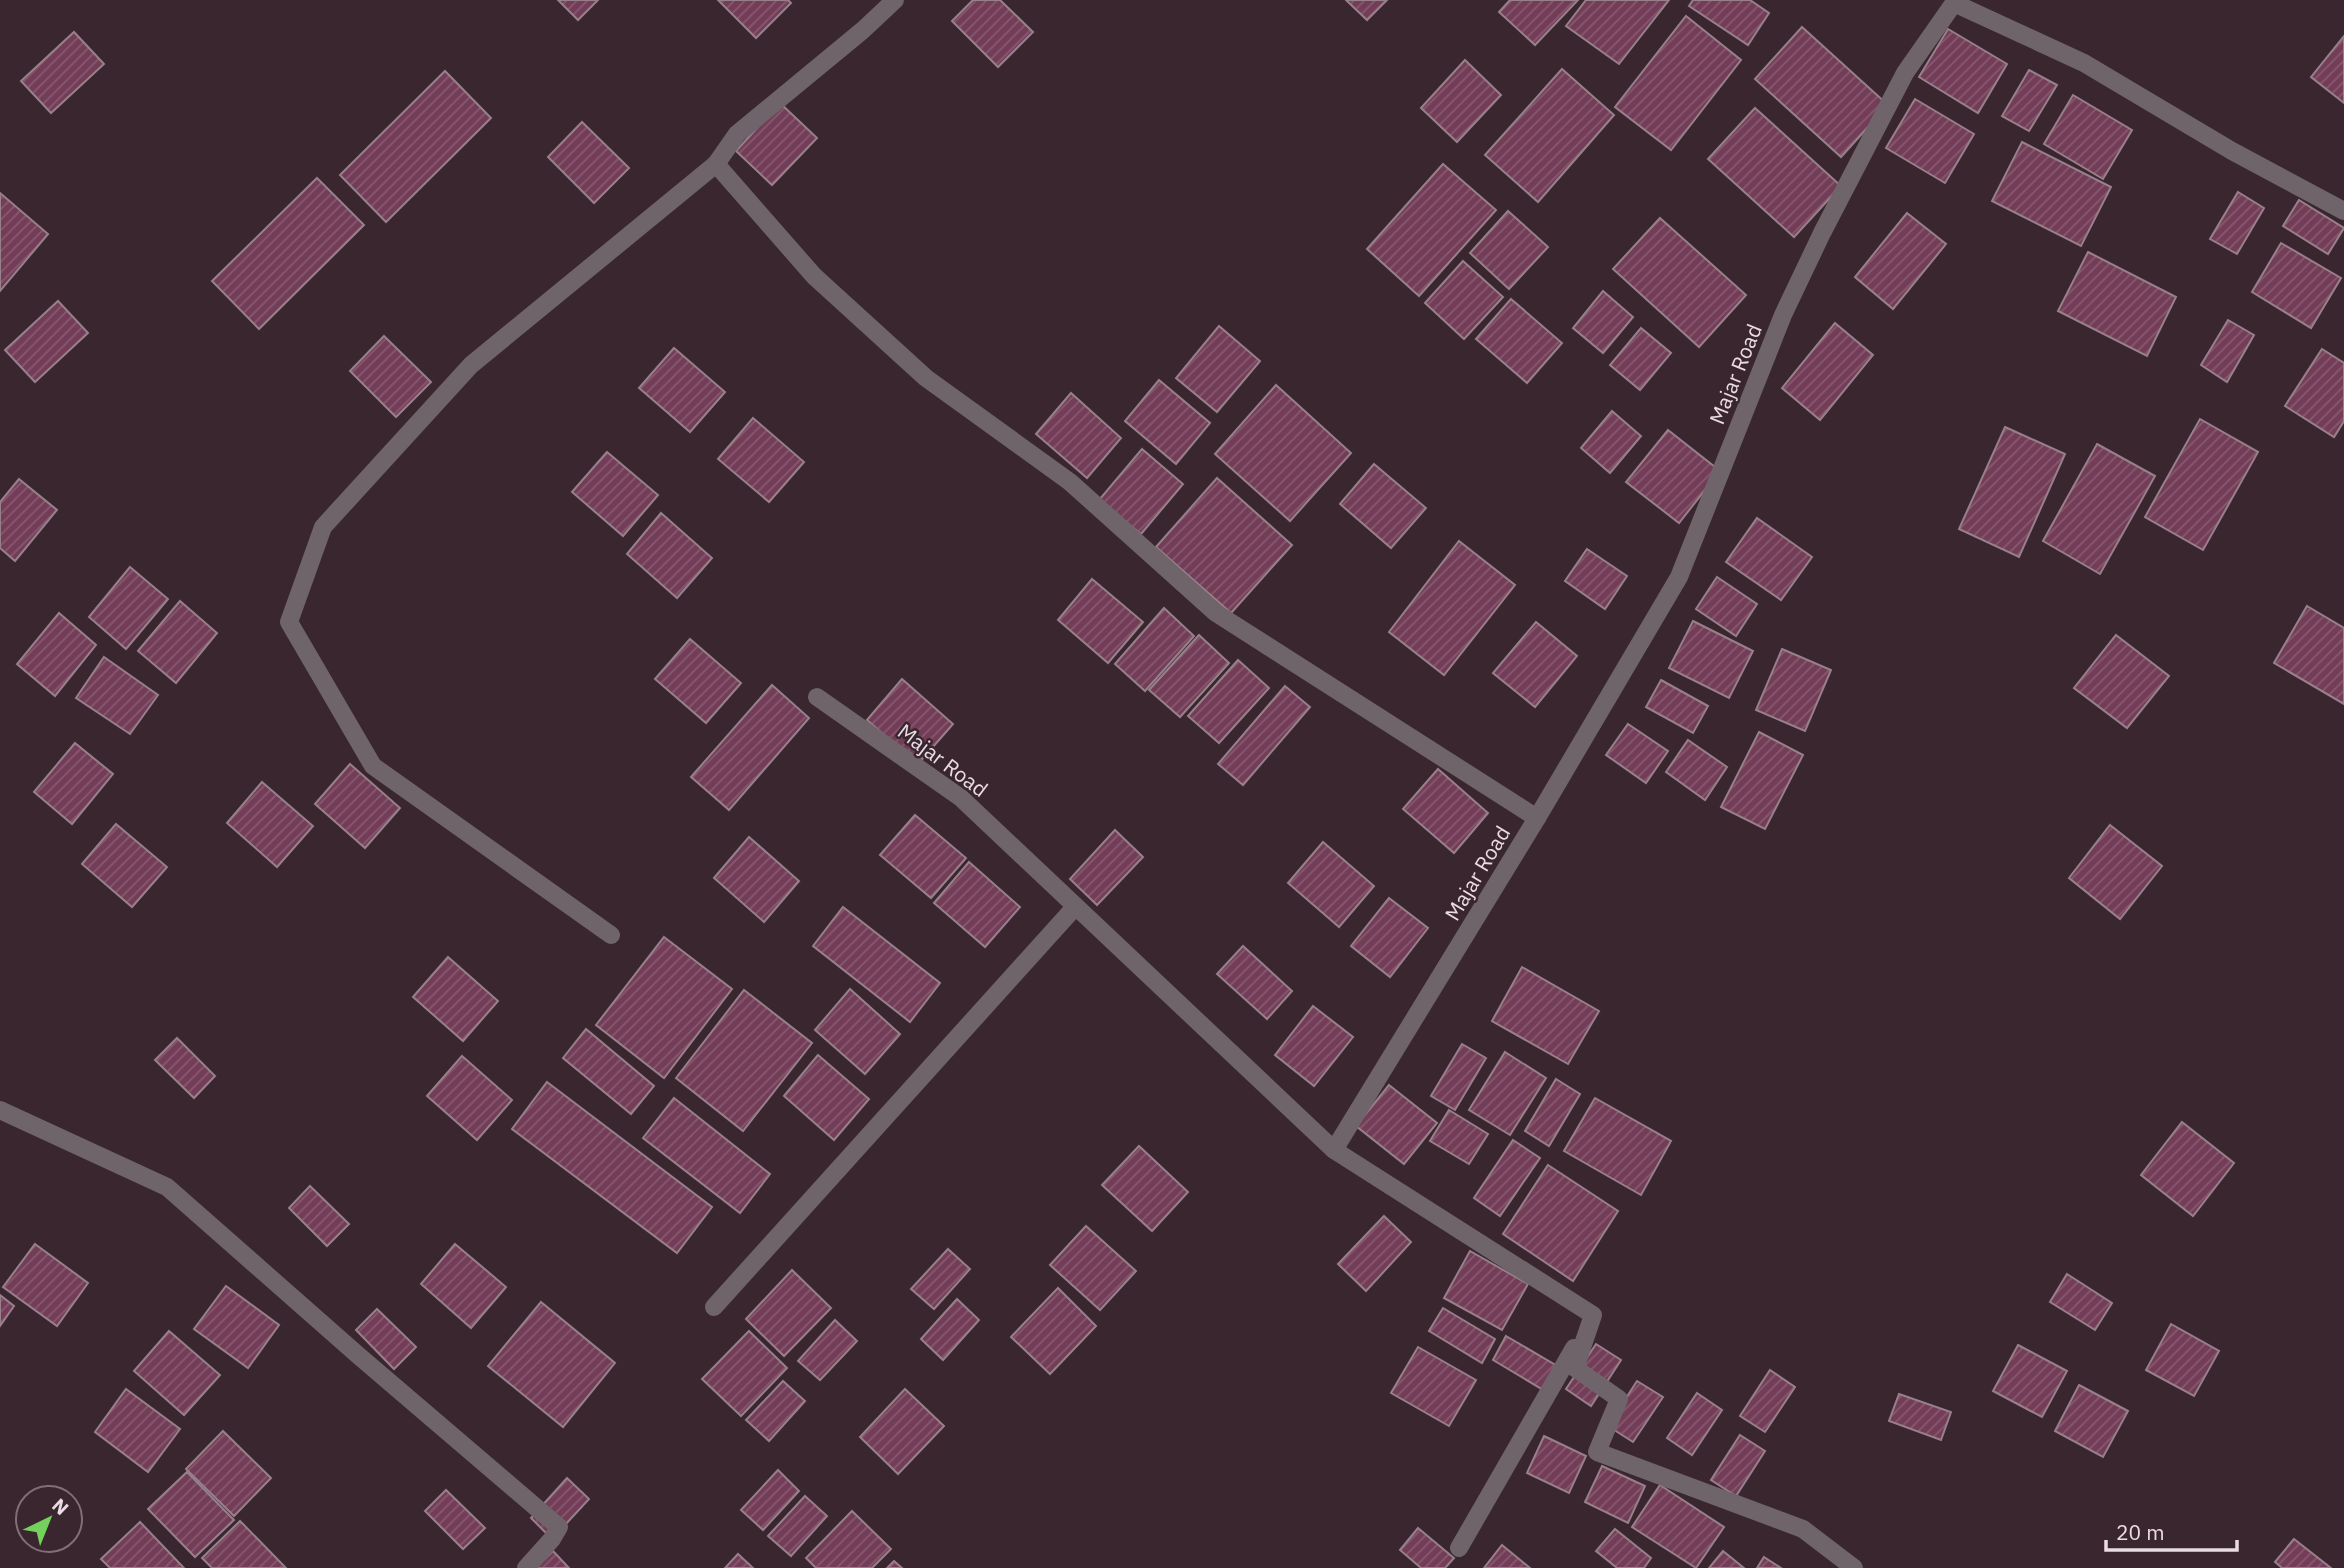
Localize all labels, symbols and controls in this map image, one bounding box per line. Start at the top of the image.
street label: Majar Road [1702,320,1768,428]
street label: Majar Road [892,717,994,803]
street label: Majar Road [1438,821,1516,925]
north arrow [14,1484,84,1554]
text: N [47,1493,74,1520]
scale bar [2106,1508,2237,1552]
text: 20 m [2116,1518,2165,1546]

